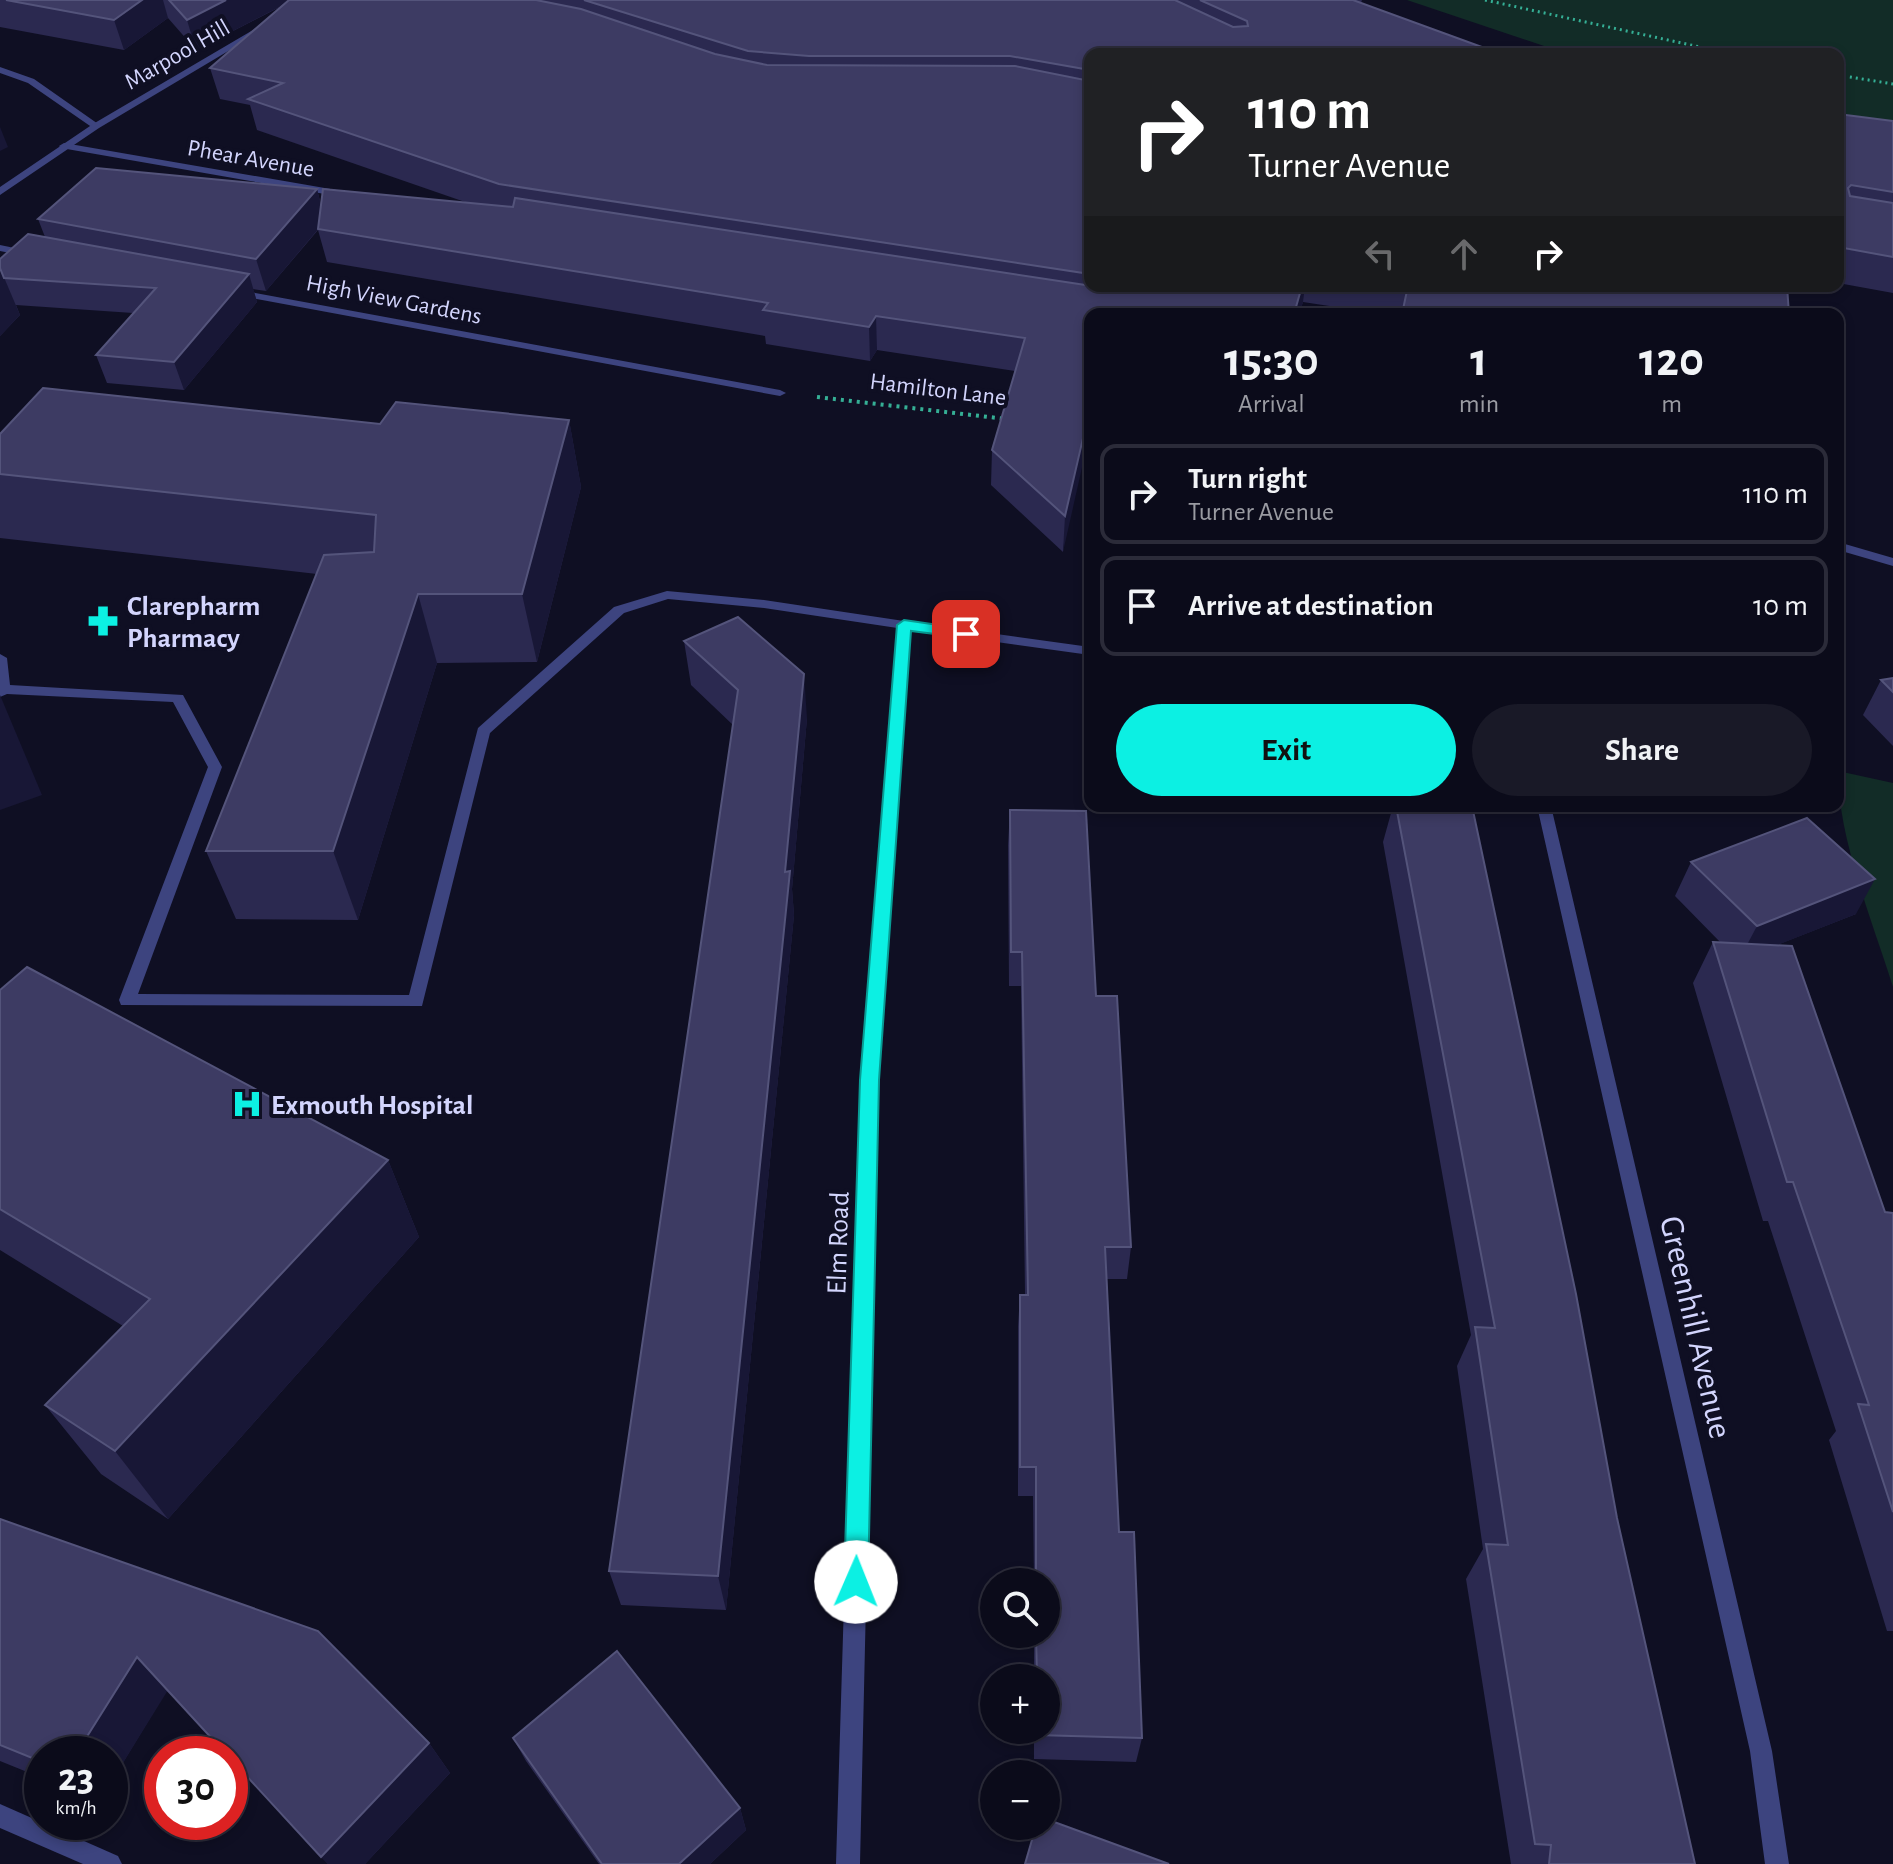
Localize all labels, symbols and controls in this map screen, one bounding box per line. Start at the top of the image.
street label: Marpool Hill [121,15,234,95]
icon: right [1116,80,1220,184]
text: 110 m [1248,83,1371,139]
street label: Phear Avenue [185,136,316,182]
text: Turner Avenue [1248,148,1450,184]
icon: left [1358,232,1402,276]
icon: ahead [1442,232,1486,276]
icon: right [1526,232,1570,276]
street label: High View Gardens [304,271,484,329]
text: 15:30 [1224,337,1319,385]
text: 1 [1470,337,1488,385]
text: 120 [1639,337,1704,385]
street label: Hamilton Lane [868,370,1007,410]
text: Arrival [1238,391,1305,417]
text: min [1459,391,1499,417]
text: m [1661,391,1682,417]
text: Turn right [1188,464,1307,494]
icon: right [1120,472,1164,516]
text: 110 m [1743,479,1808,509]
text: Turner Avenue [1188,499,1334,525]
icon: arrive [1120,584,1164,628]
text: Arrive at destination [1188,591,1434,621]
text: 10 m [1753,591,1808,621]
place label: Clarepharm Pharmacy [127,593,260,653]
pin [932,600,1000,668]
pharmacy icon: Clarepharm Pharmacy [86,604,120,638]
icon: arrive [944,612,988,656]
button: Exit [1116,704,1456,796]
button: Share [1472,704,1812,796]
hospital icon: Exmouth Hospital [230,1087,264,1121]
place label: Exmouth Hospital [271,1092,473,1120]
street label: Elm Road [823,1191,855,1295]
street label: Greenhill Avenue [1653,1213,1737,1442]
position arrow [814,1540,898,1624]
map controls [980,1568,1060,1840]
button: search [980,1568,1060,1648]
button: + [980,1664,1060,1744]
speed limit sign: 30 [144,1736,248,1840]
text: 23 [58,1758,94,1798]
button: − [980,1760,1060,1840]
text: km/h [55,1798,97,1818]

